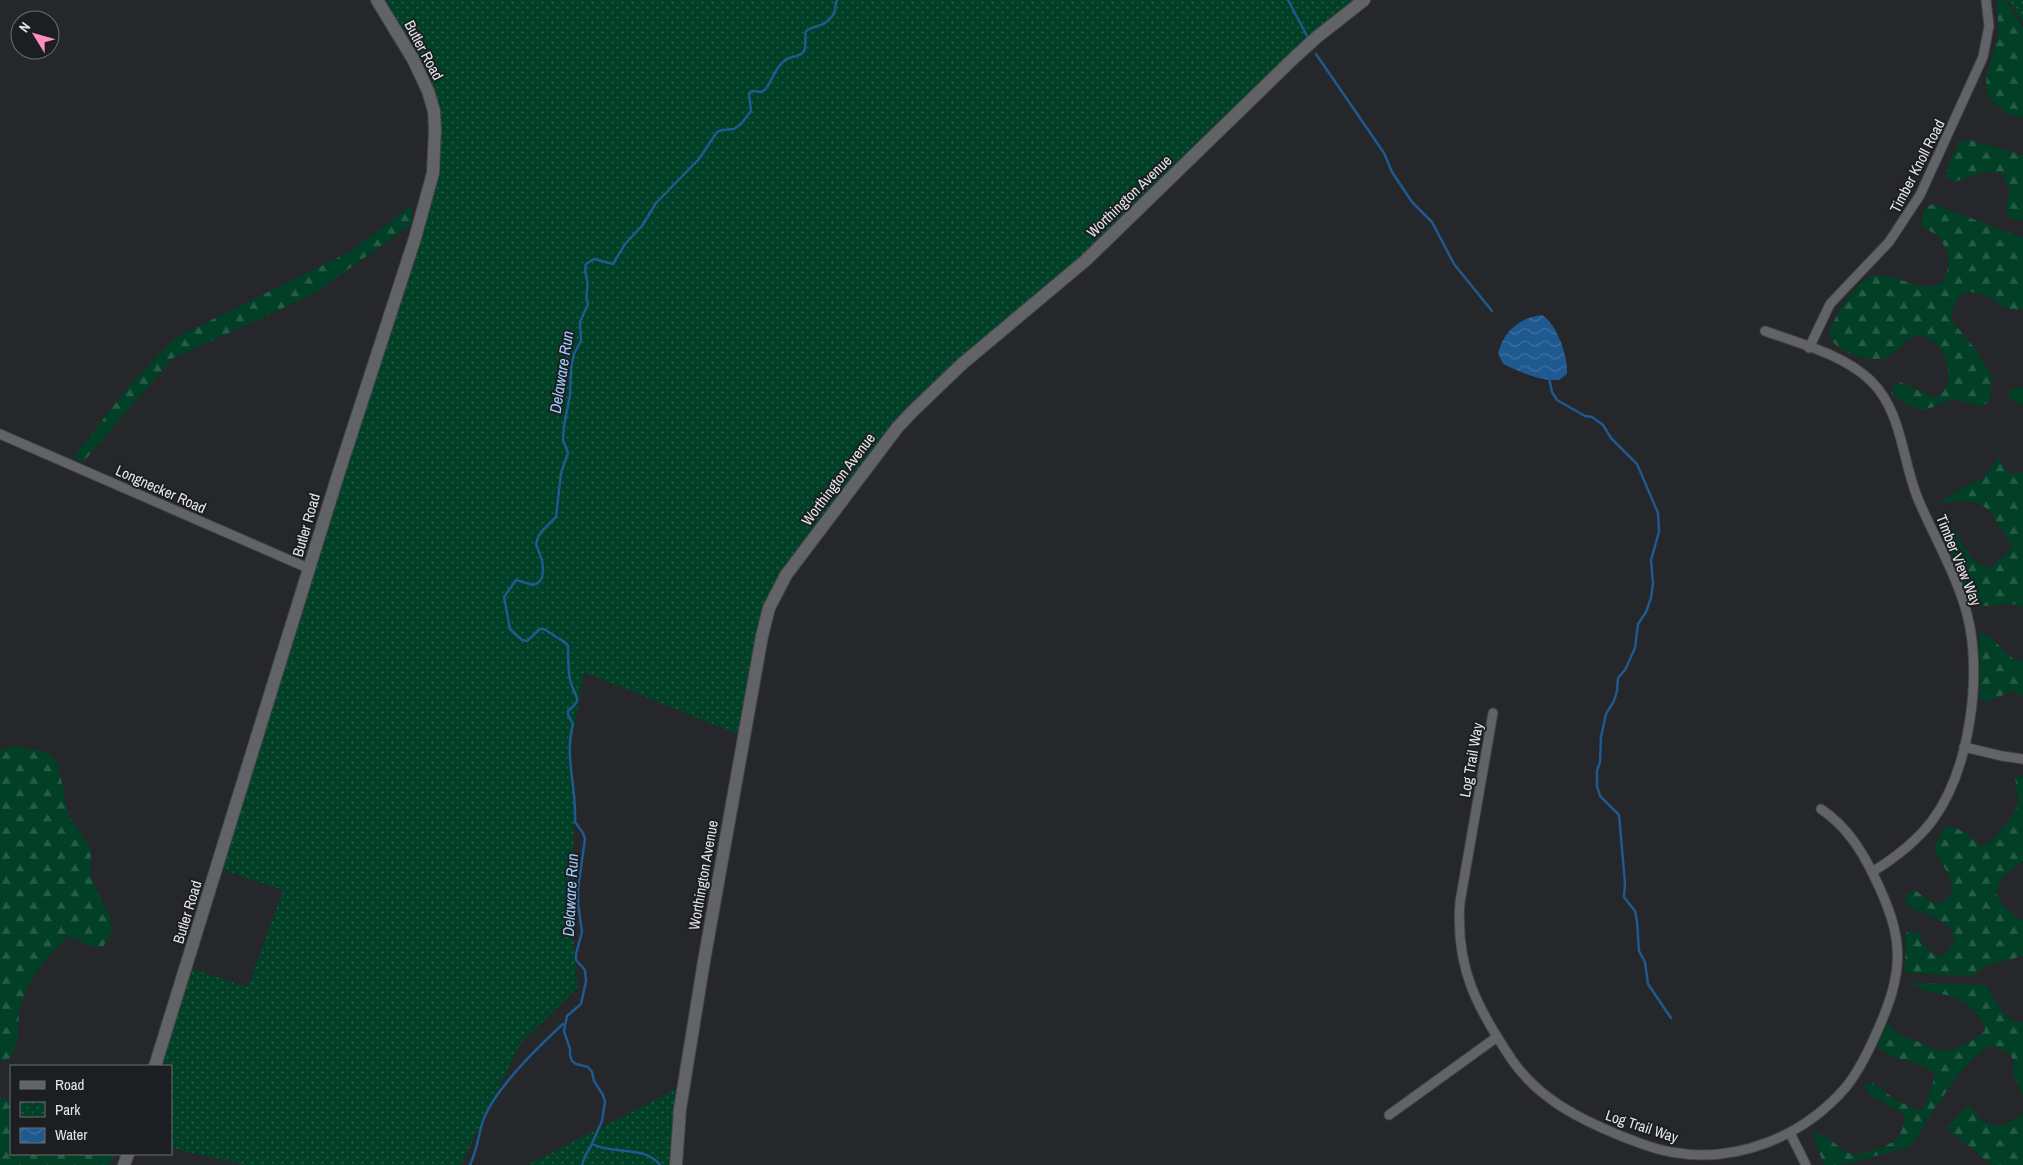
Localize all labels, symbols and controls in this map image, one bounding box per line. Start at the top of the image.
north arrow [10,10,60,60]
street label: Butler Road [399,16,449,84]
text: N [15,18,34,36]
street label: Timber Knoll Road [1884,116,1950,216]
street label: Worthington Avenue [1082,150,1176,242]
water label: Delaware Run [544,329,578,415]
street label: Worthington Avenue [796,428,880,530]
street label: Longnecker Road [112,460,210,518]
street label: Butler Road [287,491,325,559]
street label: Timber View Way [1931,511,1987,610]
street label: Log Trail Way [1454,720,1488,799]
street label: Worthington Avenue [683,818,723,932]
water label: Delaware Run [557,853,583,937]
street label: Butler Road [167,878,207,946]
legend [10,1065,172,1155]
text: Road [55,1074,84,1095]
text: Park [55,1099,81,1120]
street label: Log Trail Way [1603,1104,1682,1148]
text: Water [55,1124,87,1145]

